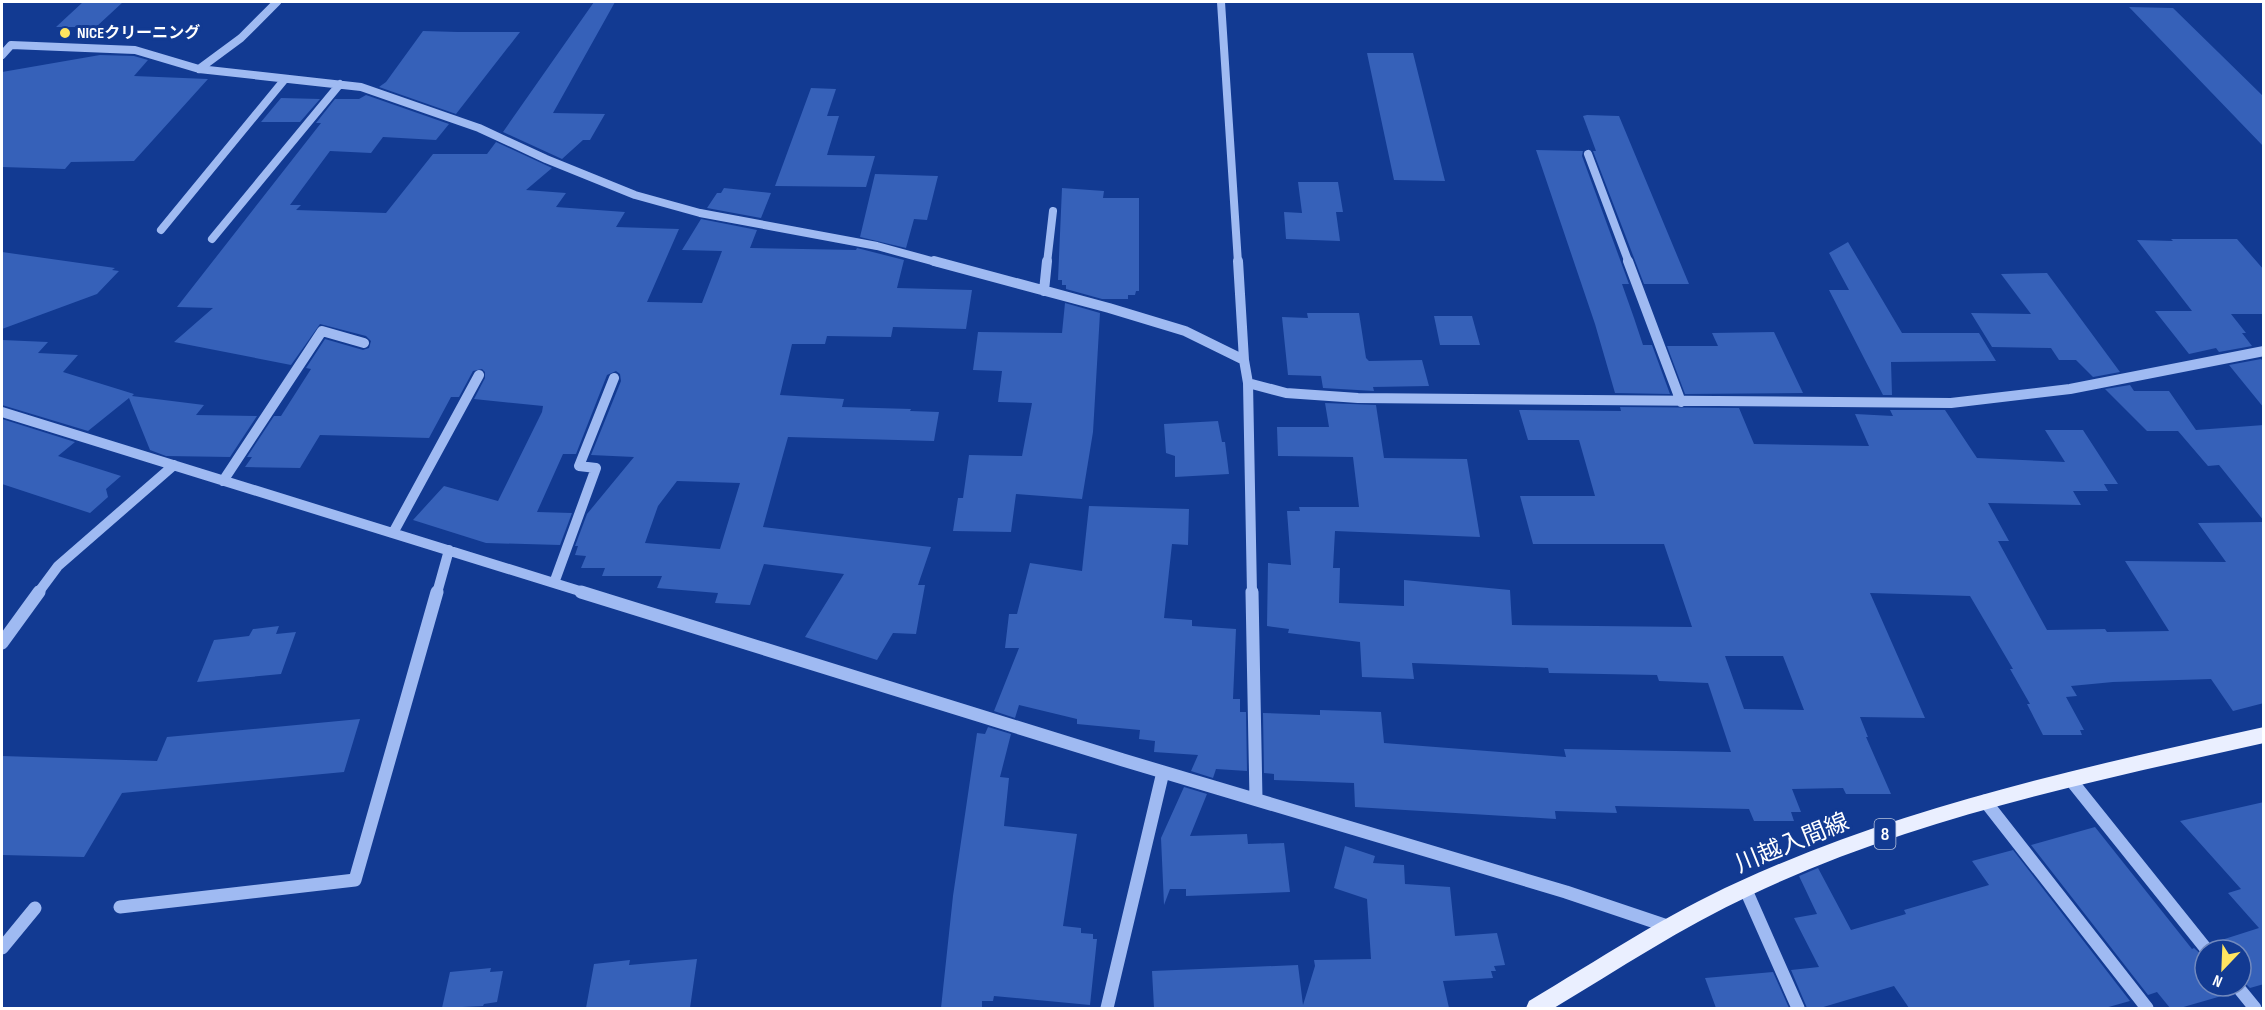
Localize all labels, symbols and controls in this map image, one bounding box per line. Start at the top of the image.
place label: NICEクリーニング [77,23,200,43]
marker: NICEクリーニング [58,26,72,40]
street label: 川越入間線 [1731,807,1853,879]
road number: 8 [1874,819,1896,849]
north arrow [2193,938,2253,998]
text: N [2210,970,2225,991]

